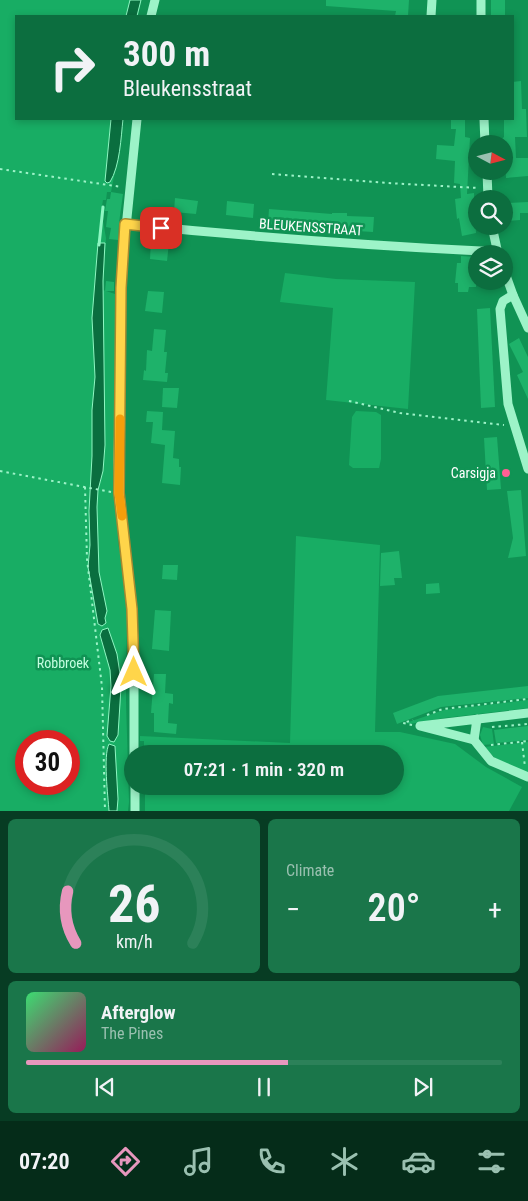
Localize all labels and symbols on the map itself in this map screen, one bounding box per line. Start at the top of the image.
north arrow [468,135,512,180]
pin [140,207,182,249]
street label: BLEUKENSSTRAAT [258,215,364,239]
place label: Carsigja [451,465,496,481]
marker: Carsigja [500,467,512,479]
position arrow [107,645,159,697]
park label: Robbroek [37,655,90,671]
speed limit sign: 30 [15,730,80,795]

